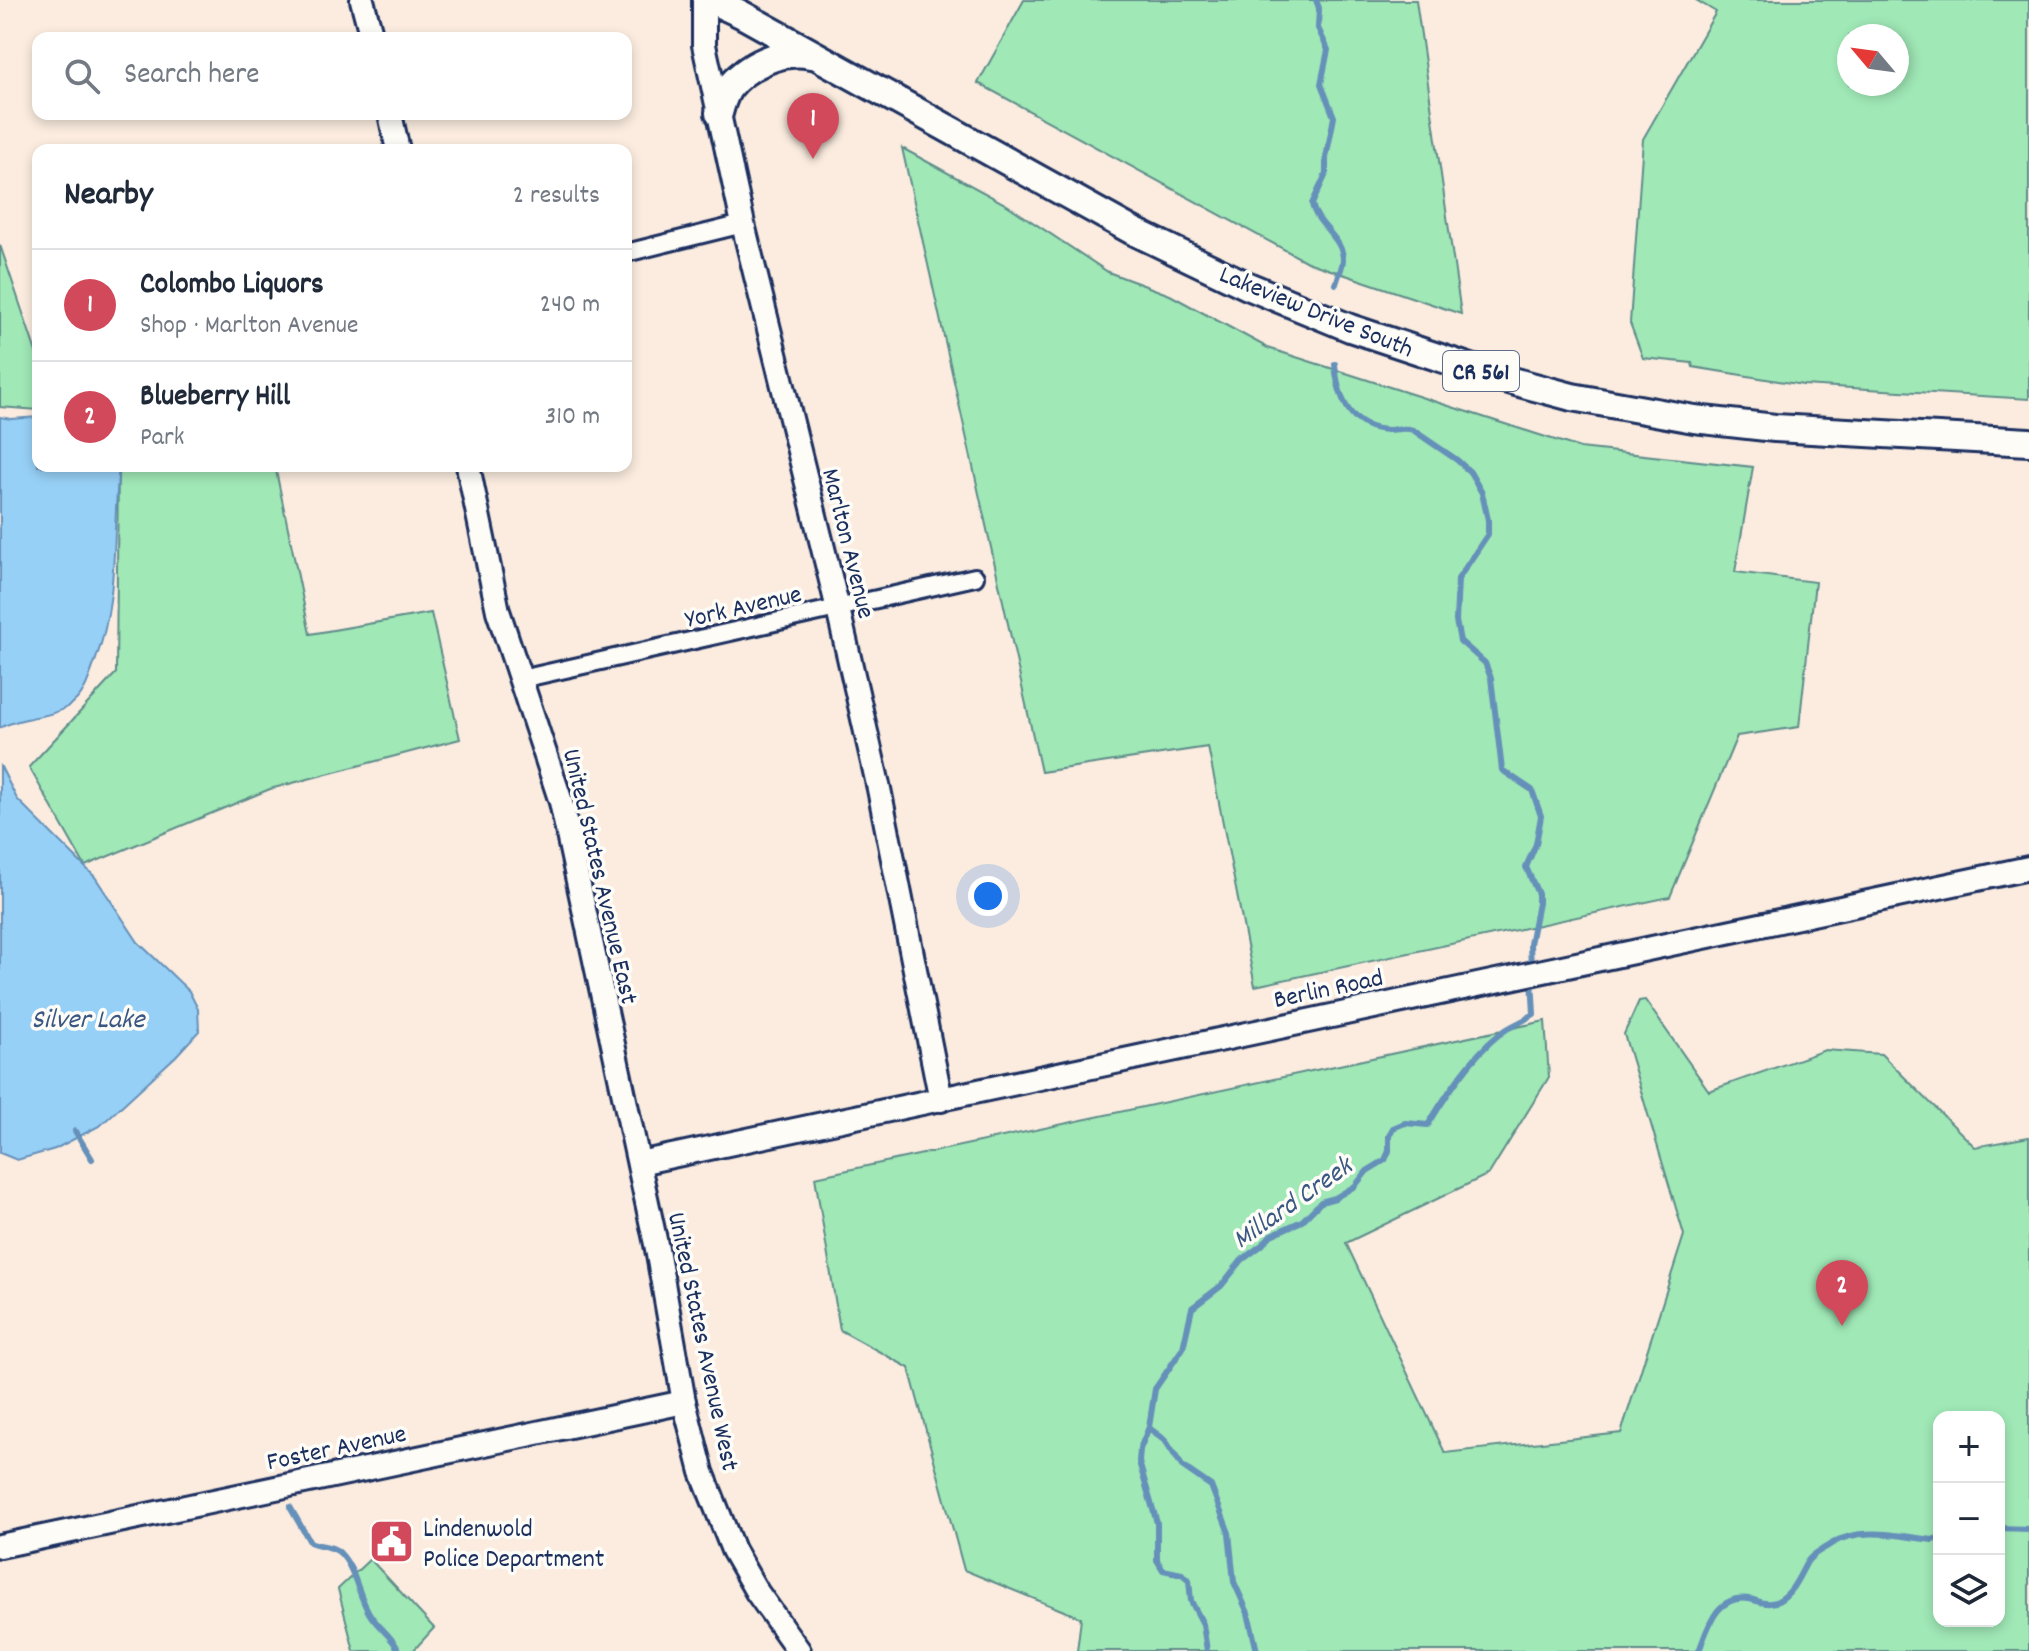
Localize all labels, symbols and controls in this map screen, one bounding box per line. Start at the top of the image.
north arrow [1837,24,1909,96]
search box [32,32,632,120]
icon: search [60,54,104,98]
text: Search here [124,55,260,98]
pin: 1 [787,93,839,159]
text: Nearby [64,172,153,221]
text: 2 results [513,178,600,215]
street label: Lakeview Drive South [1213,257,1418,369]
text: Colombo Liquors [140,265,324,308]
text: 1 [87,287,93,324]
text: 240 m [540,287,600,324]
text: Shop · Marlton Avenue [140,308,358,345]
road number: CR 561 [1443,351,1519,391]
text: Blueberry Hill [140,377,290,420]
text: 2 [84,399,96,436]
text: 310 m [545,399,600,436]
text: Park [140,420,184,457]
street label: Marlton Avenue [810,465,883,623]
street label: York Avenue [682,577,806,640]
street label: United States Avenue East [551,745,646,1009]
your location [968,876,1008,916]
street label: Berlin Road [1271,961,1387,1020]
water label: Silver Lake [31,1002,146,1042]
water label: Millard Creek [1226,1148,1364,1261]
street label: United States Avenue West [656,1209,747,1475]
pin: 2 [1816,1260,1868,1326]
map controls [1933,1411,2005,1627]
button: + [1933,1411,2005,1483]
street label: Foster Avenue [263,1417,410,1482]
button: − [1933,1483,2005,1555]
place label: Lindenwold Police Department [423,1512,605,1579]
public building icon: Lindenwold Police Department [368,1518,416,1566]
button: layers [1933,1555,2005,1627]

